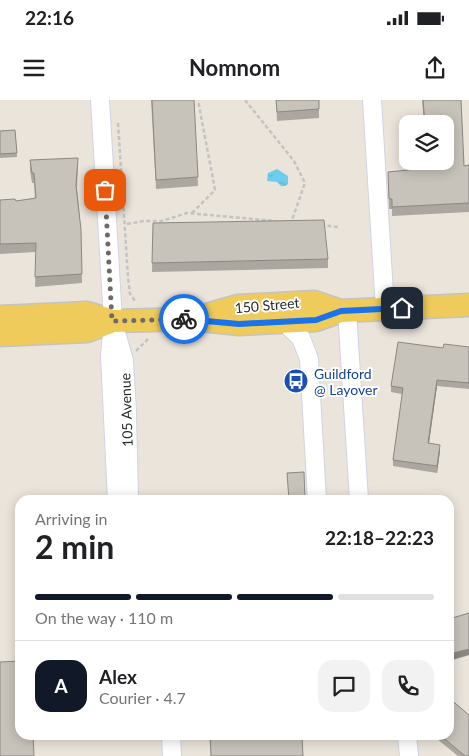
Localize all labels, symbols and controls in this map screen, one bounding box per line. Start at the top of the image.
text: 22:16 [25,6,74,29]
icon: menu [20,54,48,82]
text: Nomnom [189,54,280,81]
icon: share [421,54,449,82]
map controls [399,115,454,170]
button: layers [399,115,454,170]
pin [84,169,126,211]
icon: bag [91,176,119,204]
pin [381,287,423,329]
courier [159,294,209,344]
street label: 150 Street [234,294,300,316]
icon: home [388,294,416,322]
icon: bike [170,305,198,333]
place label: Guildford @ Layover [314,365,378,398]
bus stop icon: Guildford @ Layover [283,368,309,394]
street label: 105 Avenue [116,373,136,447]
text: Arriving in [35,509,108,528]
text: 22:18–22:23 [325,526,434,549]
text: 2 min [35,527,114,566]
text: On the way · 110 m [35,608,173,627]
button: chat [318,660,370,712]
button: phone [382,660,434,712]
text: Alex [99,665,137,688]
text: A [54,674,68,697]
text: Courier · 4.7 [99,688,186,707]

